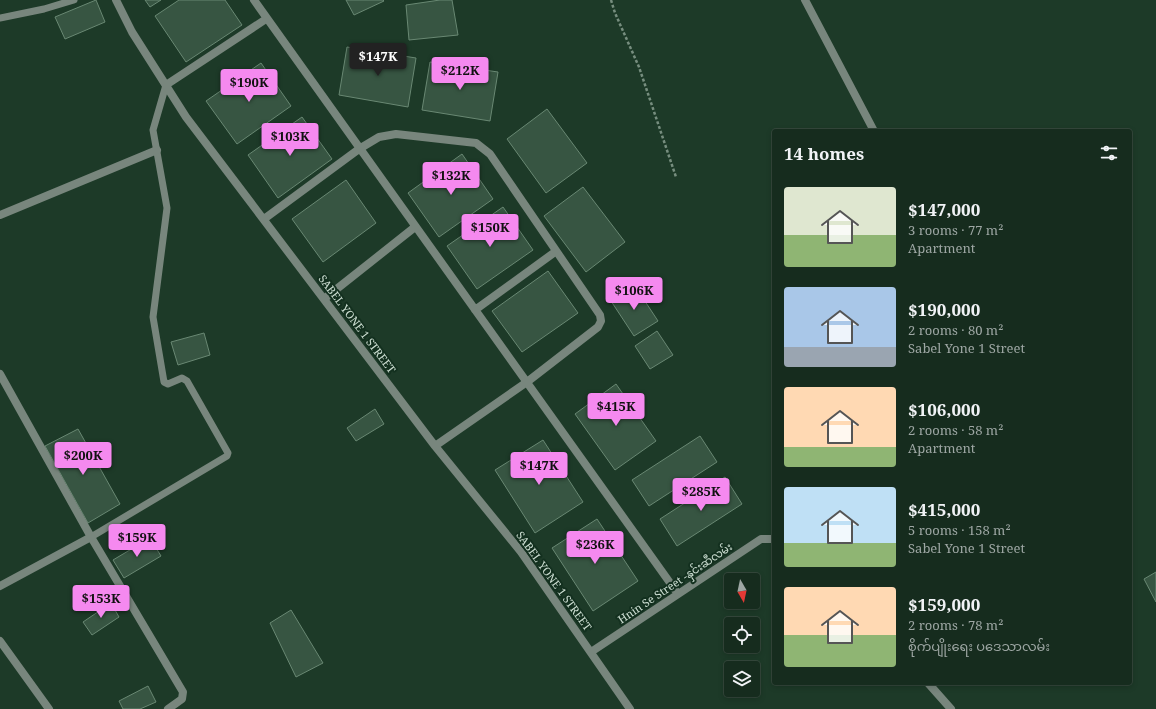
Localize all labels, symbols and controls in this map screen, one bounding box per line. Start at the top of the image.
pin: $147K [350,43,406,77]
text: $147K [359,47,397,65]
pin: $212K [432,57,488,91]
text: $212K [441,61,479,79]
pin: $190K [221,69,277,103]
text: $190K [230,73,268,91]
pin: $103K [262,123,318,157]
text: $103K [271,127,309,145]
text: 14 homes [784,142,864,165]
icon: filters [1098,142,1120,164]
pin: $132K [423,162,479,196]
text: $132K [432,166,470,184]
text: $147,000 [908,198,980,221]
icon: home [816,203,864,251]
pin: $150K [462,214,518,248]
text: $150K [471,218,509,236]
text: 3 rooms · 77 m² [908,221,1003,239]
text: Apartment [908,239,975,257]
street label: SABEL YONE 1 STREET [316,272,399,376]
pin: $106K [606,277,662,311]
text: $106K [615,281,653,299]
text: $190,000 [908,298,980,321]
icon: home [816,303,864,351]
text: 2 rooms · 80 m² [908,321,1003,339]
text: Sabel Yone 1 Street [908,339,1025,357]
pin: $415K [588,393,644,427]
text: $415K [597,397,635,415]
text: $106,000 [908,398,980,421]
icon: home [816,403,864,451]
text: 2 rooms · 58 m² [908,421,1003,439]
text: Apartment [908,439,975,457]
pin: $200K [55,442,111,476]
text: $200K [64,446,102,464]
pin: $147K [511,452,567,486]
text: $147K [520,456,558,474]
pin: $285K [673,478,729,512]
text: $285K [682,482,720,500]
text: $415,000 [908,498,980,521]
icon: home [816,503,864,551]
text: 5 rooms · 158 m² [908,521,1011,539]
pin: $159K [109,524,165,558]
text: $159K [118,528,156,546]
street label: SABEL YONE 1 STREET [513,528,596,634]
pin: $236K [567,531,623,565]
text: $236K [576,535,614,553]
street label: Hnin Se Street -နှင်းဆီလမ်း [615,539,736,628]
text: Sabel Yone 1 Street [908,539,1025,557]
north arrow [724,573,760,609]
map controls [724,573,760,697]
pin: $153K [73,585,129,619]
text: $153K [82,589,120,607]
text: $159,000 [908,593,980,616]
icon: home [816,603,864,651]
text: 2 rooms · 78 m² [908,616,1003,634]
button: locate [724,617,760,653]
text: စိုက်ပျိုးရေး ပဒေသာလမ်း [908,637,1050,655]
button: layers [724,661,760,697]

